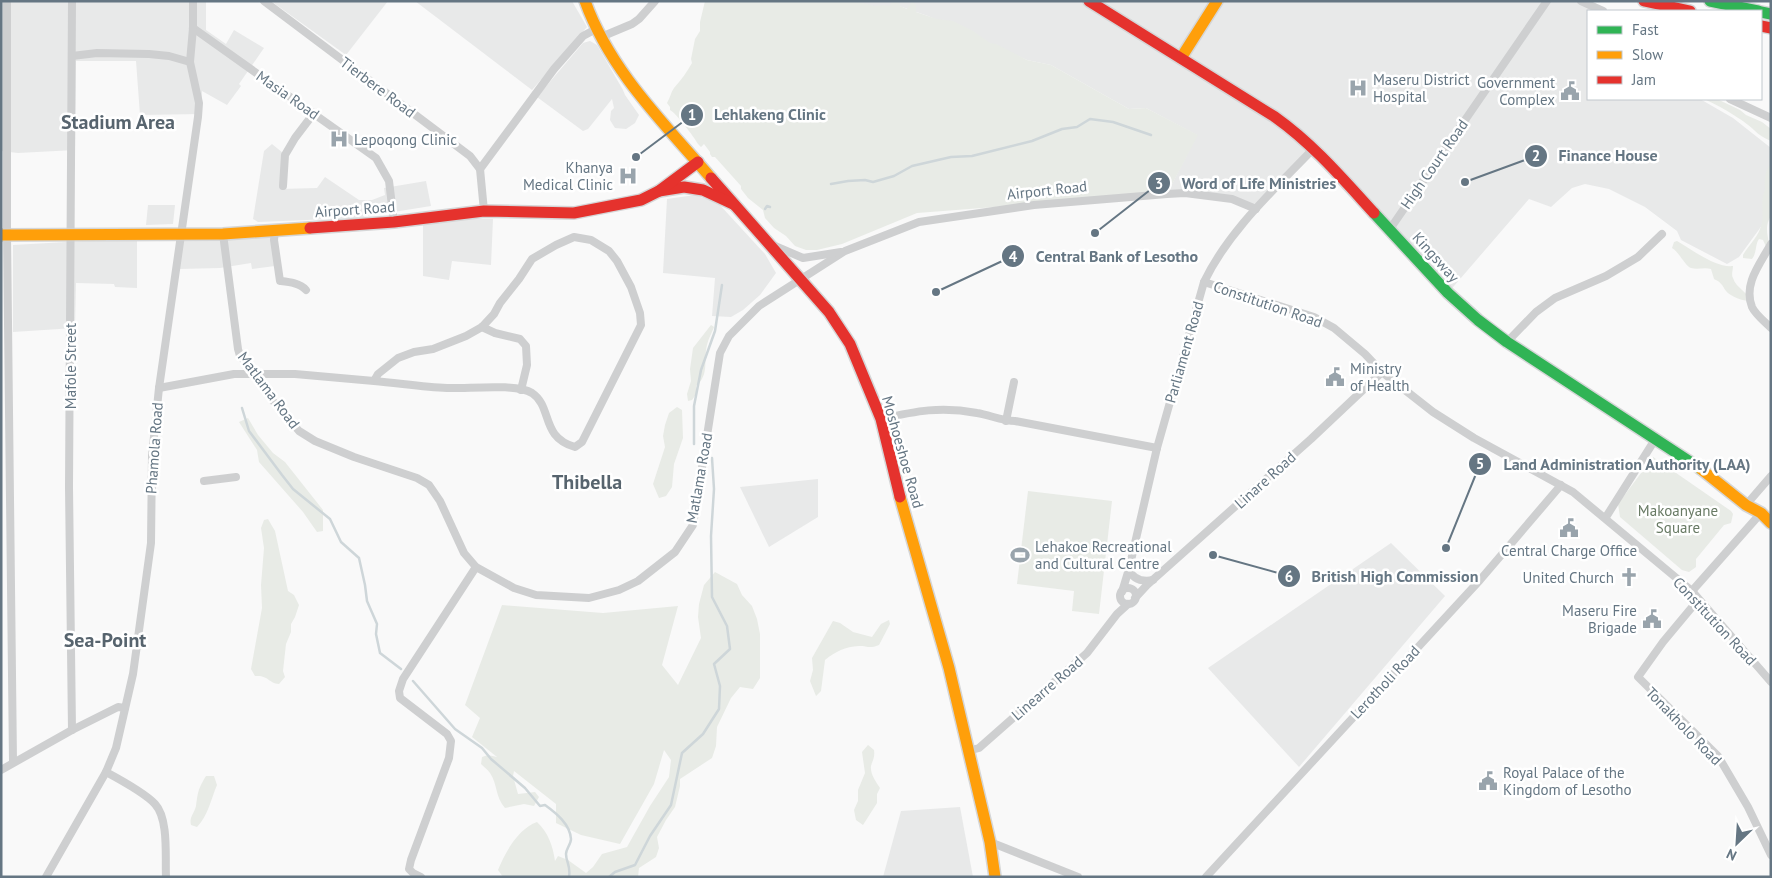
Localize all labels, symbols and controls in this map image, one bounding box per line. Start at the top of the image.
legend [1587,10,1762,100]
text: Fast [1632,20,1659,39]
text: Slow [1632,45,1663,64]
street label: Tierbere Road [337,53,419,121]
street label: Masia Road [253,66,323,124]
place label: Maseru District Hospital [1373,70,1470,106]
text: Jam [1631,70,1656,89]
place label: Government Complex [1477,73,1555,109]
hospital icon: Maseru District Hospital [1347,77,1369,99]
public building icon: Government Complex [1559,80,1581,102]
callout: Lehlakeng Clinic [679,99,837,130]
text: Lehlakeng Clinic [714,104,826,124]
text: 1 [688,105,696,124]
district label: Stadium Area [61,109,175,135]
street label: High Court Road [1396,116,1472,212]
hospital icon: Lepoqong Clinic [328,128,350,150]
place label: Lepoqong Clinic [354,130,457,149]
callout: Finance House [1524,140,1668,171]
text: Finance House [1558,145,1658,165]
text: 2 [1532,146,1540,165]
place label: Khanya Medical Clinic [523,158,613,194]
hospital icon: Khanya Medical Clinic [617,165,639,187]
callout: Word of Life Ministries [1146,168,1346,199]
text: Word of Life Ministries [1182,173,1336,193]
text: 3 [1155,174,1163,193]
street label: Airport Road [1006,176,1088,204]
street label: Airport Road [314,197,396,221]
street label: Kingsway [1408,228,1464,286]
callout: Central Bank of Lesotho [1000,241,1208,272]
text: Central Bank of Lesotho [1036,246,1199,266]
text: 4 [1009,247,1018,266]
street label: Constitution Road [1211,276,1325,332]
street label: Parliament Road [1160,299,1208,405]
street label: Mafole Street [61,323,80,409]
street label: Matlama Road [234,348,304,432]
place label: Ministry of Health [1350,359,1409,395]
public building icon: Ministry of Health [1324,366,1346,388]
street label: Moshoeshoe Road [878,394,928,510]
street label: Phamola Road [141,402,167,494]
street label: Matlama Road [682,431,716,525]
street label: Linare Road [1230,448,1300,512]
callout: Land Administration Authority (LAA) [1468,449,1762,480]
text: 5 [1476,454,1484,473]
text: Land Administration Authority (LAA) [1503,454,1751,474]
district label: Thibella [552,469,622,495]
park label: Makoanyane Square [1638,501,1718,537]
public building icon: Central Charge Office [1558,517,1580,539]
place label: Lehakoe Recreational and Cultural Centre [1035,537,1172,573]
place label: Central Charge Office [1501,541,1637,560]
sports icon: Lehakoe Recreational and Cultural Centre [1009,544,1031,566]
callout: British High Commission [1277,561,1489,592]
text: British High Commission [1312,566,1478,586]
church icon: United Church [1618,566,1640,588]
text: 6 [1285,567,1293,586]
place label: United Church [1522,568,1614,587]
street label: Constitution Road [1669,573,1761,669]
place label: Maseru Fire Brigade [1562,601,1637,637]
public building icon: Maseru Fire Brigade [1641,608,1663,630]
district label: Sea-Point [64,627,146,653]
street label: Lerotholi Road [1346,641,1424,723]
street label: Linearre Road [1007,652,1087,724]
street label: Tonakholo Road [1642,683,1726,769]
place label: Royal Palace of the Kingdom of Lesotho [1503,763,1632,799]
public building icon: Royal Palace of the Kingdom of Lesotho [1477,770,1499,792]
north arrow [1712,818,1762,868]
text: N [1724,845,1739,865]

